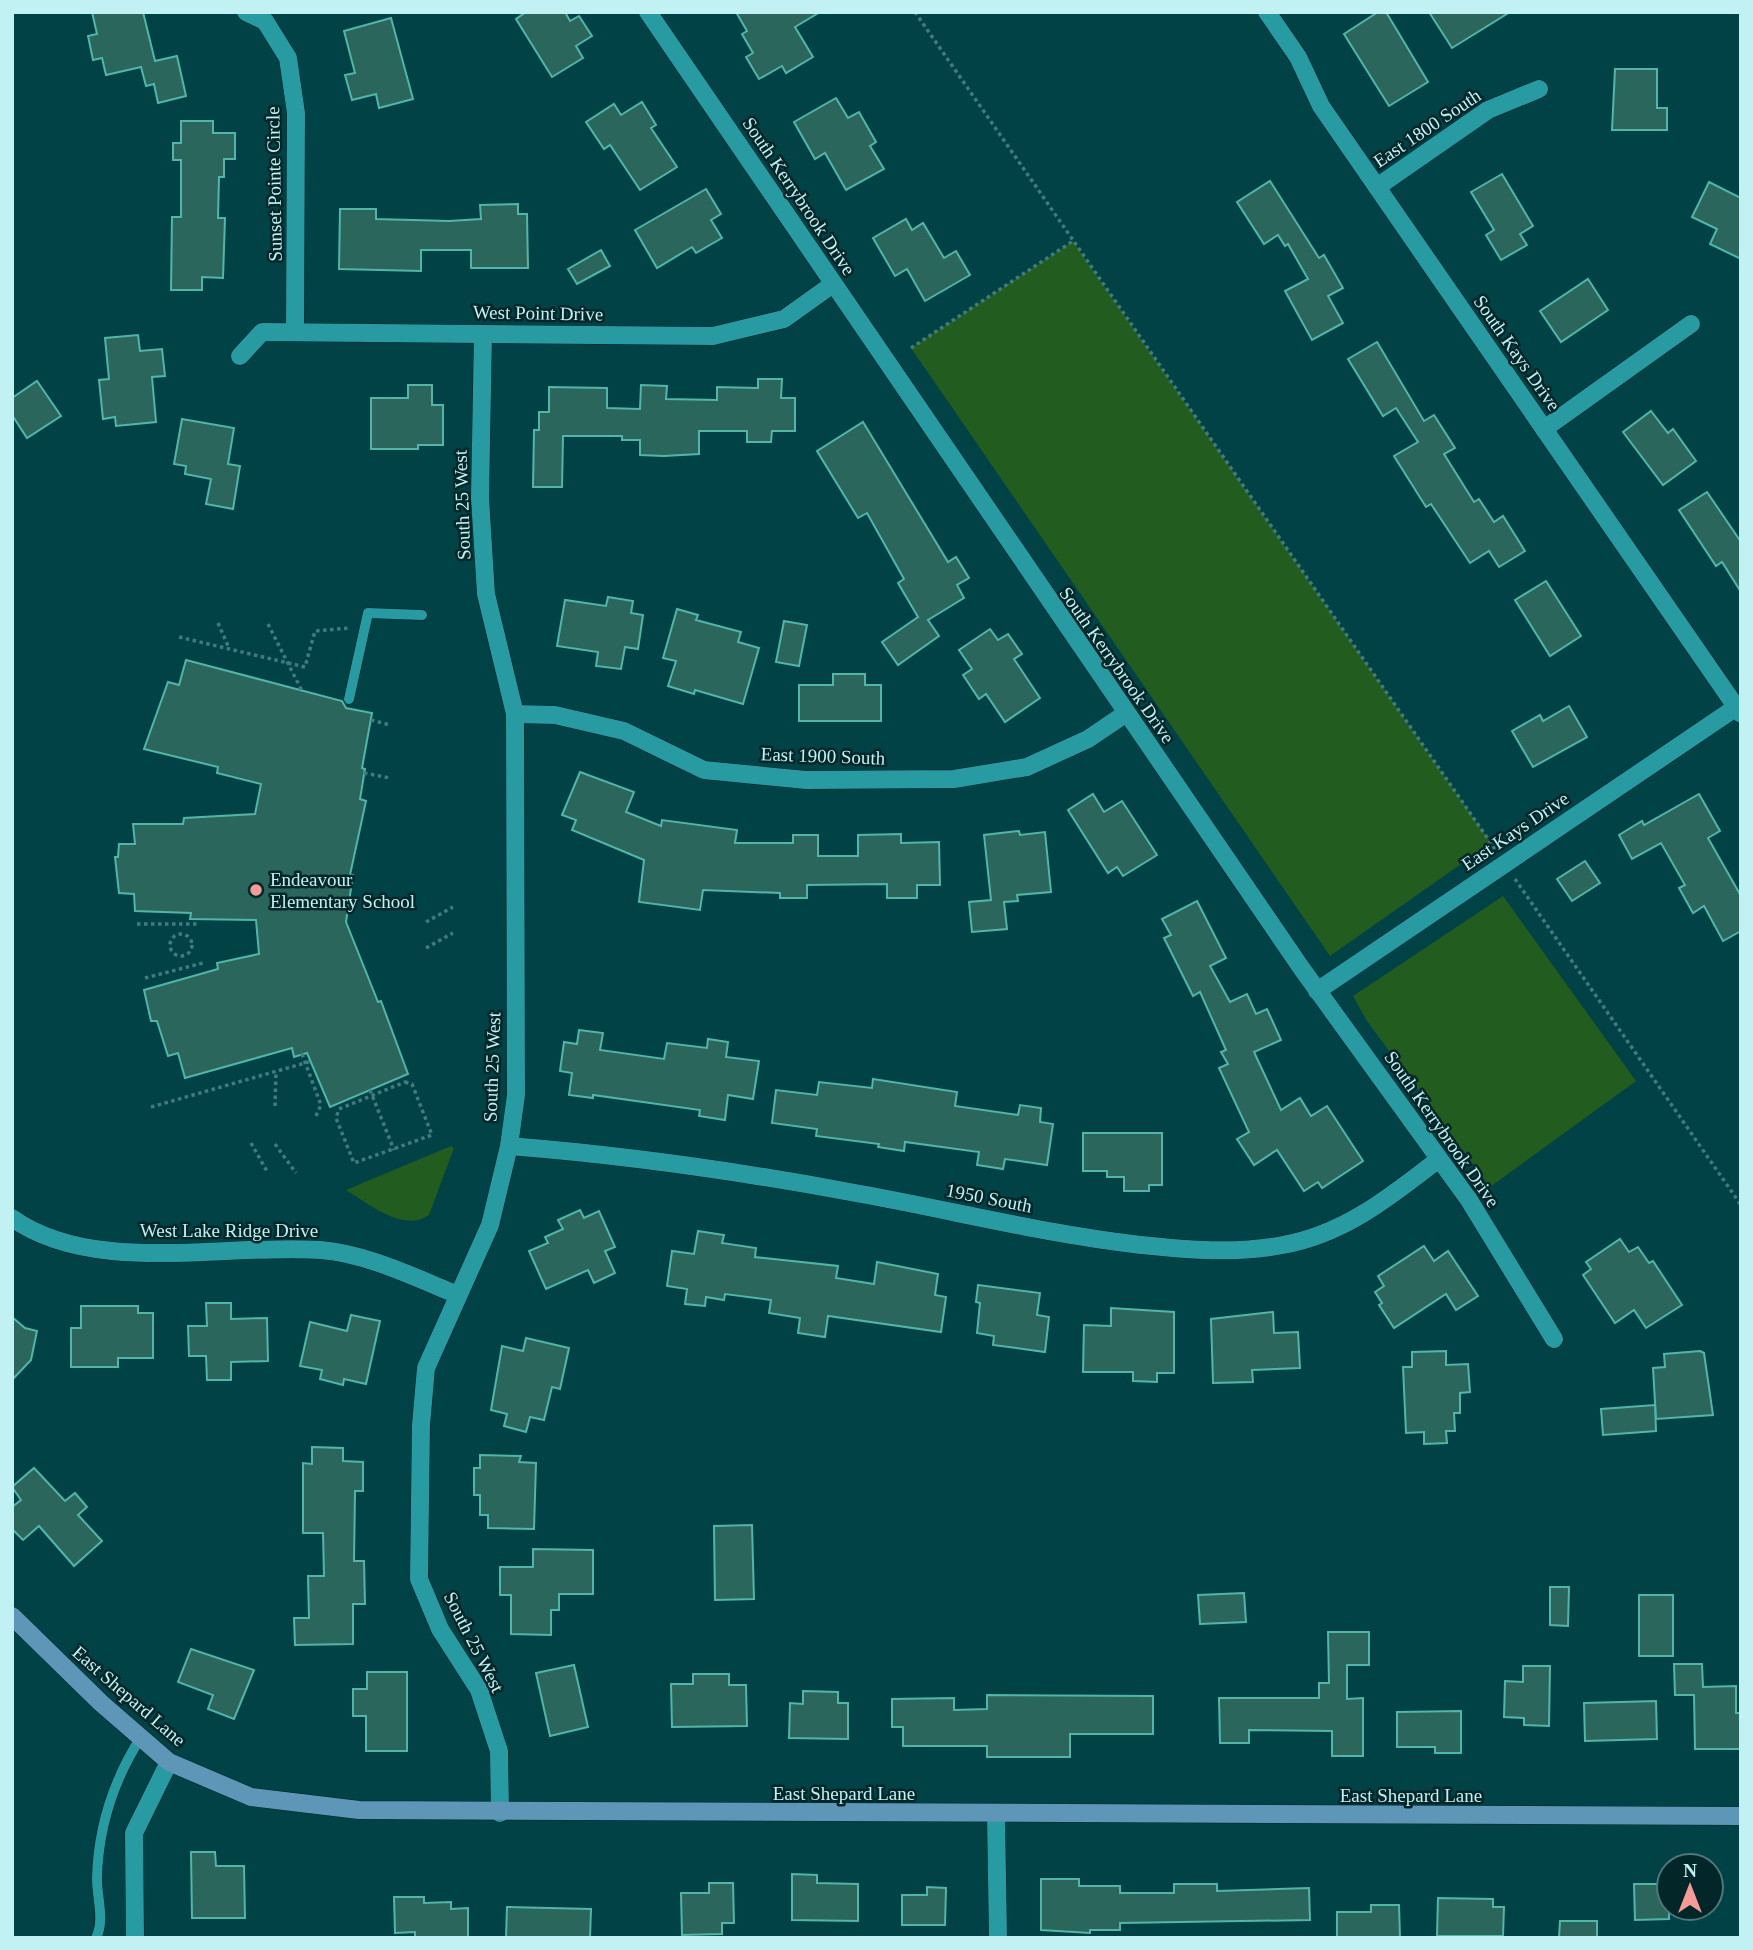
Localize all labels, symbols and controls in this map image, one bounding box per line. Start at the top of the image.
street label: East 1800 South [1369,84,1485,172]
street label: Sunset Pointe Circle [262,106,286,262]
street label: South Kerrybrook Drive [738,113,860,279]
street label: South Kays Drive [1469,291,1565,415]
street label: West Point Drive [473,301,603,325]
street label: South 25 West [450,449,474,560]
street label: South Kerrybrook Drive [1055,583,1179,747]
street label: East 1900 South [760,743,886,769]
street label: East Kays Drive [1458,787,1572,875]
place label: Endeavour Elementary School [270,869,415,912]
marker: Endeavour Elementary School [248,882,264,898]
street label: South 25 West [480,1011,504,1122]
street label: South Kerrybrook Drive [1380,1047,1504,1211]
street label: 1950 South [944,1179,1034,1217]
street label: West Lake Ridge Drive [140,1220,318,1241]
street label: South 25 West [440,1588,509,1696]
street label: East Shepard Lane [68,1641,190,1751]
street label: East Shepard Lane [773,1783,915,1804]
street label: East Shepard Lane [1340,1785,1482,1806]
north arrow [1655,1852,1725,1922]
text: N [1683,1860,1697,1881]

